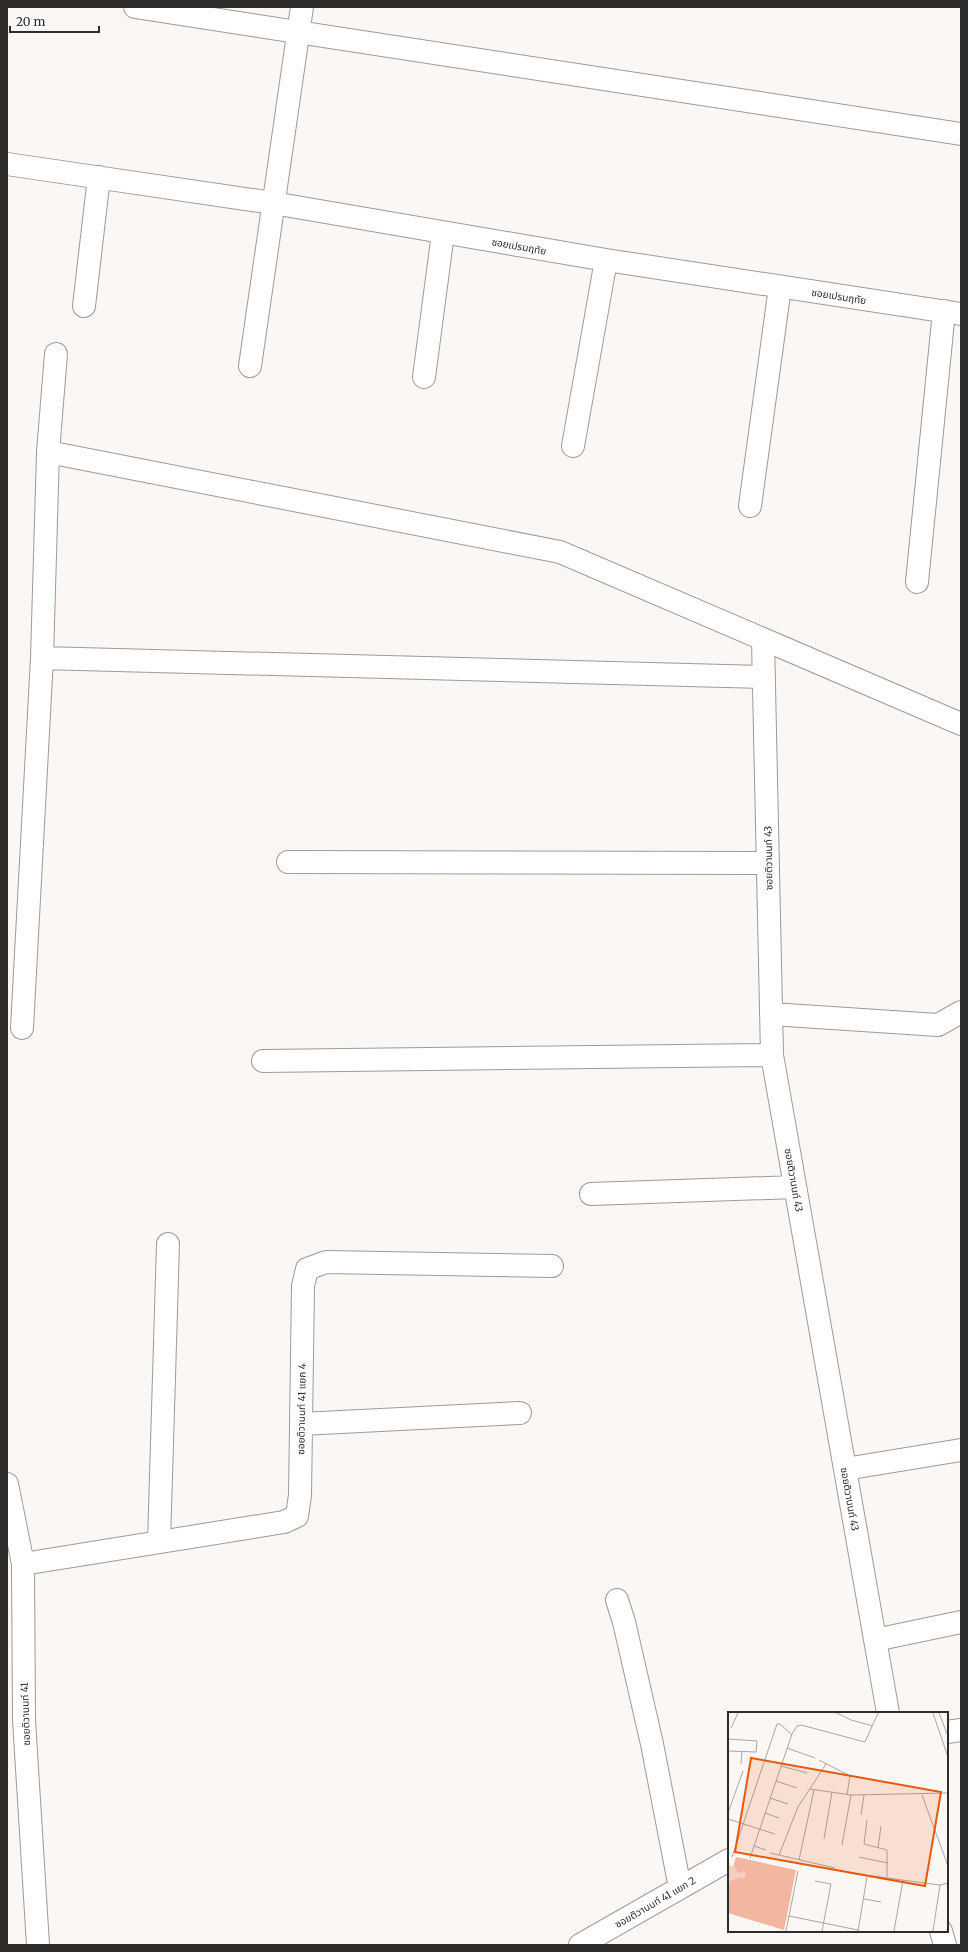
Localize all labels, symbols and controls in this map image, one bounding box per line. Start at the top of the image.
scale bar [10,8,99,34]
text: 20 m [16,14,45,29]
street label: ซอยเปรมฤทัย [491,235,547,258]
street label: ซอยเปรมฤทัย [811,286,867,307]
street label: ซอยติวานนท์ 43 [761,825,776,890]
street label: ซอยติวานนท์ 43 [782,1147,806,1213]
street label: ซอยติวานนท์ 41 แยก 4 [294,1363,309,1455]
street label: ซอยติวานนท์ 43 [838,1466,862,1532]
street label: ซอยติวานนท์ 41 [18,1682,33,1746]
inset map [728,1712,948,1932]
street label: ซอยติวานนท์ 41 แยก 2 [612,1874,698,1931]

